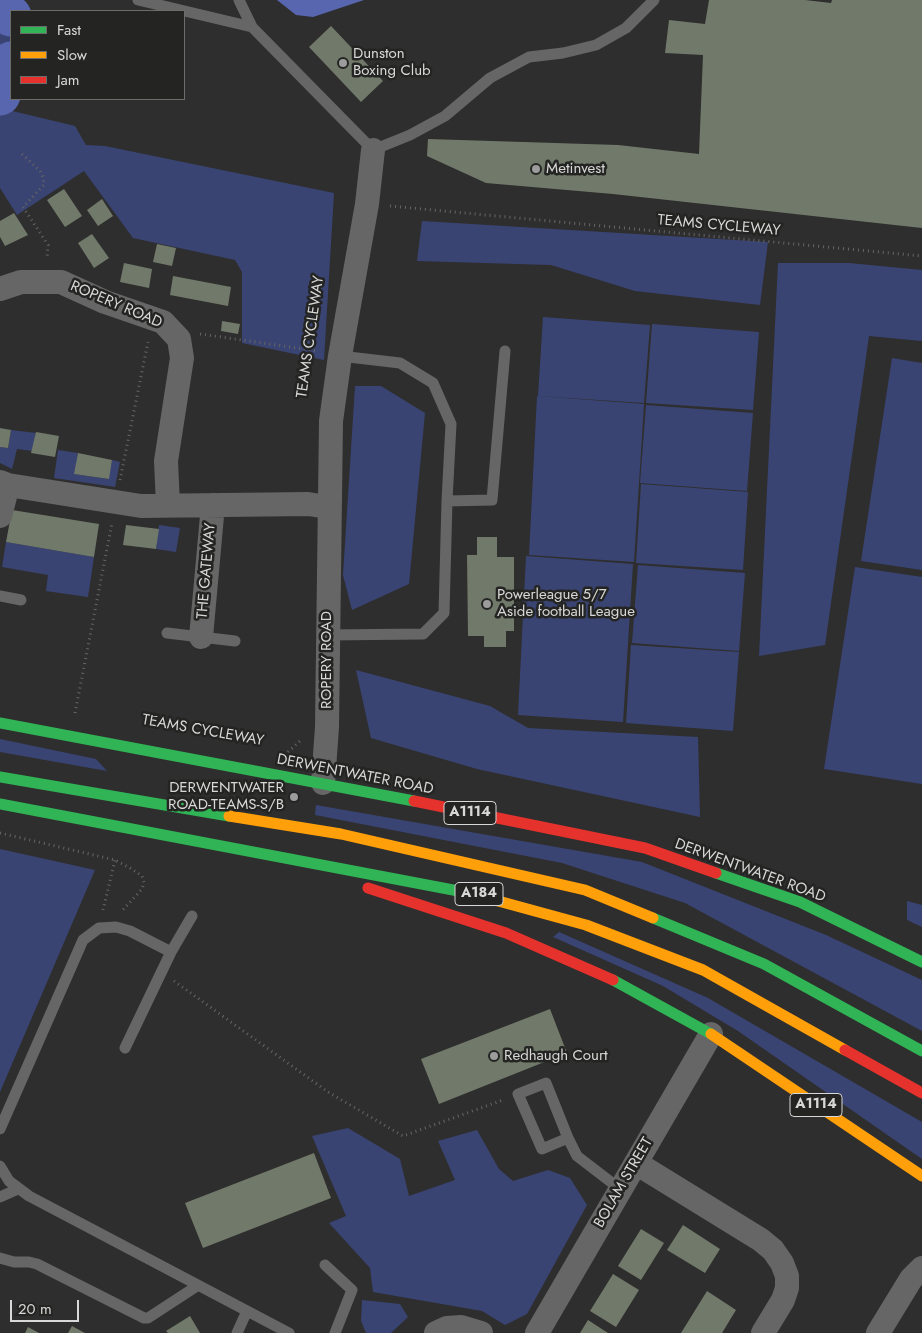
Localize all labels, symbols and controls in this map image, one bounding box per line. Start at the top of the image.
legend [10,10,185,100]
text: Fast [57,19,81,41]
text: Slow [57,44,87,66]
place label: Dunston Boxing Club [353,45,431,80]
marker: Dunston Boxing Club [337,57,349,69]
text: Jam [57,69,80,91]
place label: Metinvest [546,160,605,178]
marker: Metinvest [530,163,542,175]
street label: TEAMS CYCLEWAY [657,212,781,240]
street label: TEAMS CYCLEWAY [294,275,328,399]
street label: ROPERY ROAD [67,278,165,332]
street label: THE GATEWAY [194,522,220,620]
place label: Powerleague 5/7 Aside football League [497,586,635,621]
marker: Powerleague 5/7 Aside football League [481,598,493,610]
street label: ROPERY ROAD [318,611,336,709]
street label: TEAMS CYCLEWAY [141,711,265,751]
street label: DERWENTWATER ROAD [275,751,435,799]
place label: DERWENTWATER ROAD-TEAMS-S/B [168,779,284,814]
marker: DERWENTWATER ROAD-TEAMS-S/B [288,791,300,803]
road number: A1114 [444,801,496,824]
street label: DERWENTWATER ROAD [672,835,828,907]
road number: A184 [455,882,503,906]
place label: Redhaugh Court [504,1047,608,1065]
marker: Redhaugh Court [488,1050,500,1062]
road number: A1114 [790,1094,842,1116]
street label: BOLAM STREET [591,1135,657,1231]
scale bar [12,1290,81,1322]
text: 20 m [18,1298,52,1320]

